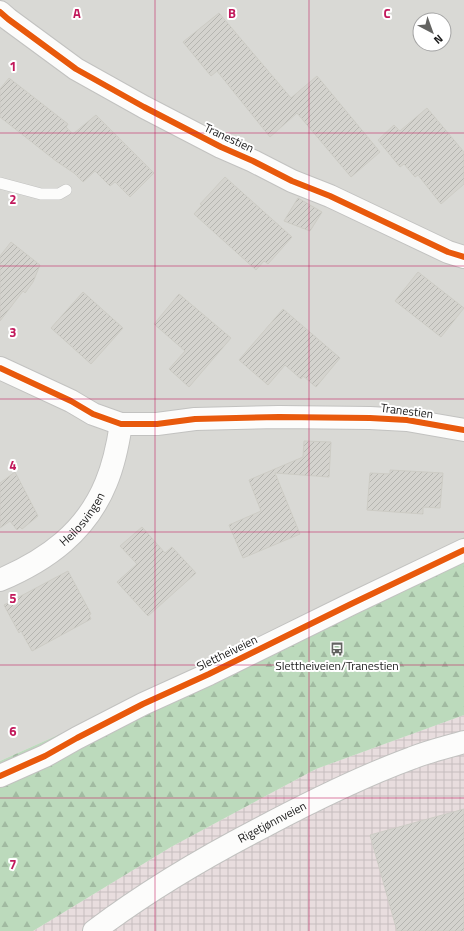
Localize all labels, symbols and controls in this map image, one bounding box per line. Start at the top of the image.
text: A [73,3,81,23]
text: B [228,3,236,23]
text: C [383,3,391,23]
north arrow [412,12,452,52]
text: N [430,31,447,48]
text: 1 [9,56,17,76]
street label: Tranestien [201,118,257,157]
text: 2 [9,189,17,209]
text: 3 [9,322,17,342]
street label: Tranestien [380,398,434,423]
text: 4 [9,455,17,475]
street label: Heilosvingen [55,489,109,551]
text: 5 [9,588,17,608]
street label: Slettheiveien [193,630,260,675]
bus stop icon: Slettheiveien/Tranestien [329,641,345,657]
place label: Slettheiveien/Tranestien [275,656,399,675]
text: 6 [9,721,17,741]
street label: Rigetjønnveien [234,796,310,848]
text: 7 [9,854,17,874]

